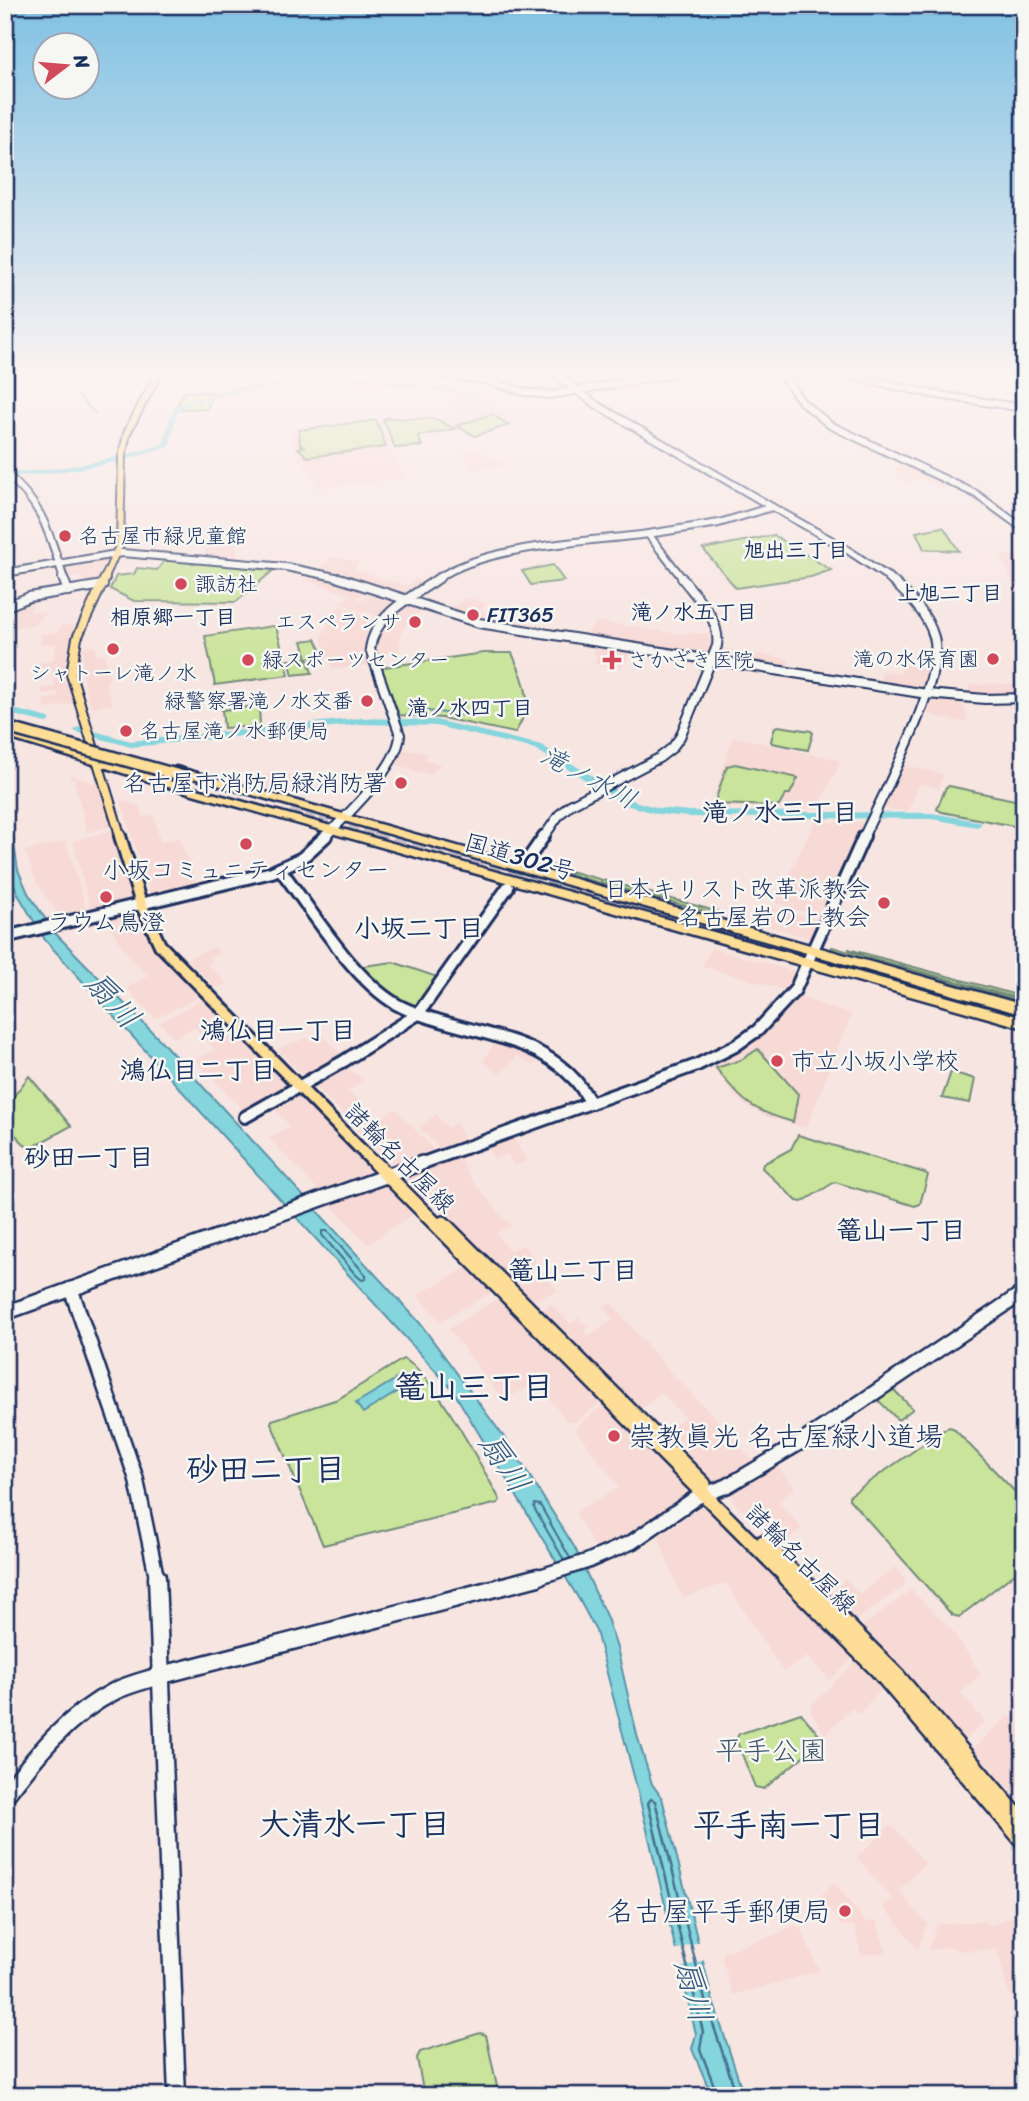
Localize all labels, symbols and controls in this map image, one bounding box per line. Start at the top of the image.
north arrow [32,32,102,102]
text: N [64,50,100,73]
place label: 名古屋市緑児童館 [79,517,247,555]
marker: 名古屋市緑児童館 [57,528,73,544]
district label: 旭出三丁目 [744,531,849,569]
place label: 諏訪社 [195,565,258,603]
district label: 上旭二丁目 [898,574,1003,612]
marker: 諏訪社 [173,576,189,592]
district label: 滝ノ水五丁目 [631,593,757,631]
place label: FIT365 [487,596,554,634]
district label: 相原郷一丁目 [110,598,236,636]
place label: エスペランサ [275,603,401,641]
marker: FIT365 [465,607,481,623]
marker: エスペランサ [407,614,423,630]
place label: 滝の水保育園 [853,640,979,678]
marker: シャトーレ滝ノ水 [105,641,121,657]
place label: 緑スポーツセンター [262,641,450,679]
place label: さかざき医院 [628,641,754,679]
marker: さかざき医院 [602,650,622,670]
marker: 滝の水保育園 [985,651,1001,667]
marker: 緑スポーツセンター [240,652,256,668]
place label: シャトーレ滝ノ水 [29,654,197,692]
place label: 緑警察署滝ノ水交番 [164,682,353,720]
district label: 滝ノ水四丁目 [407,689,533,727]
marker: 緑警察署滝ノ水交番 [359,693,375,709]
place label: 名古屋滝ノ水郵便局 [140,712,329,750]
marker: 名古屋滝ノ水郵便局 [118,723,134,739]
water label: 滝ノ水川 [532,732,646,822]
place label: 名古屋市消防局緑消防署 [123,762,387,804]
marker: 名古屋市消防局緑消防署 [393,775,409,791]
district label: 滝ノ水三丁目 [702,789,858,835]
street label: 国道302号 [459,821,581,893]
marker: 小坂コミュニティセンター [238,836,254,852]
place label: 小坂コミュニティセンター [102,849,390,891]
place label: 日本キリスト改革派教会 名古屋岩の上教会 [604,868,870,938]
marker: ラウム鳥澄 [98,889,114,905]
marker: 日本キリスト改革派教会 名古屋岩の上教会 [876,895,892,911]
place label: ラウム鳥澄 [47,901,165,943]
district label: 小坂二丁目 [354,905,484,951]
water label: 扇川 [70,957,155,1043]
district label: 鴻仏目一丁目 [200,1007,356,1053]
place label: 市立小坂小学校 [791,1040,959,1082]
district label: 鴻仏目二丁目 [120,1047,276,1093]
marker: 市立小坂小学校 [769,1053,785,1069]
street label: 諸輪名古屋線 [334,1092,466,1224]
district label: 砂田一丁目 [24,1134,154,1180]
district label: 篭山一丁目 [836,1207,966,1253]
district label: 篭山二丁目 [508,1247,638,1293]
district label: 篭山三丁目 [394,1359,554,1416]
place label: 崇教眞光 名古屋緑小道場 [628,1412,943,1461]
water label: 扇川 [463,1421,546,1506]
marker: 崇教眞光 名古屋緑小道場 [606,1428,622,1444]
district label: 砂田二丁目 [186,1441,346,1498]
street label: 諸輪名古屋線 [735,1493,867,1625]
park label: 平手公園 [715,1726,827,1775]
district label: 大清水一丁目 [259,1796,451,1853]
district label: 平手南一丁目 [693,1797,885,1854]
place label: 名古屋平手郵便局 [607,1887,831,1936]
marker: 名古屋平手郵便局 [837,1903,853,1919]
water label: 扇川 [658,1953,729,2029]

